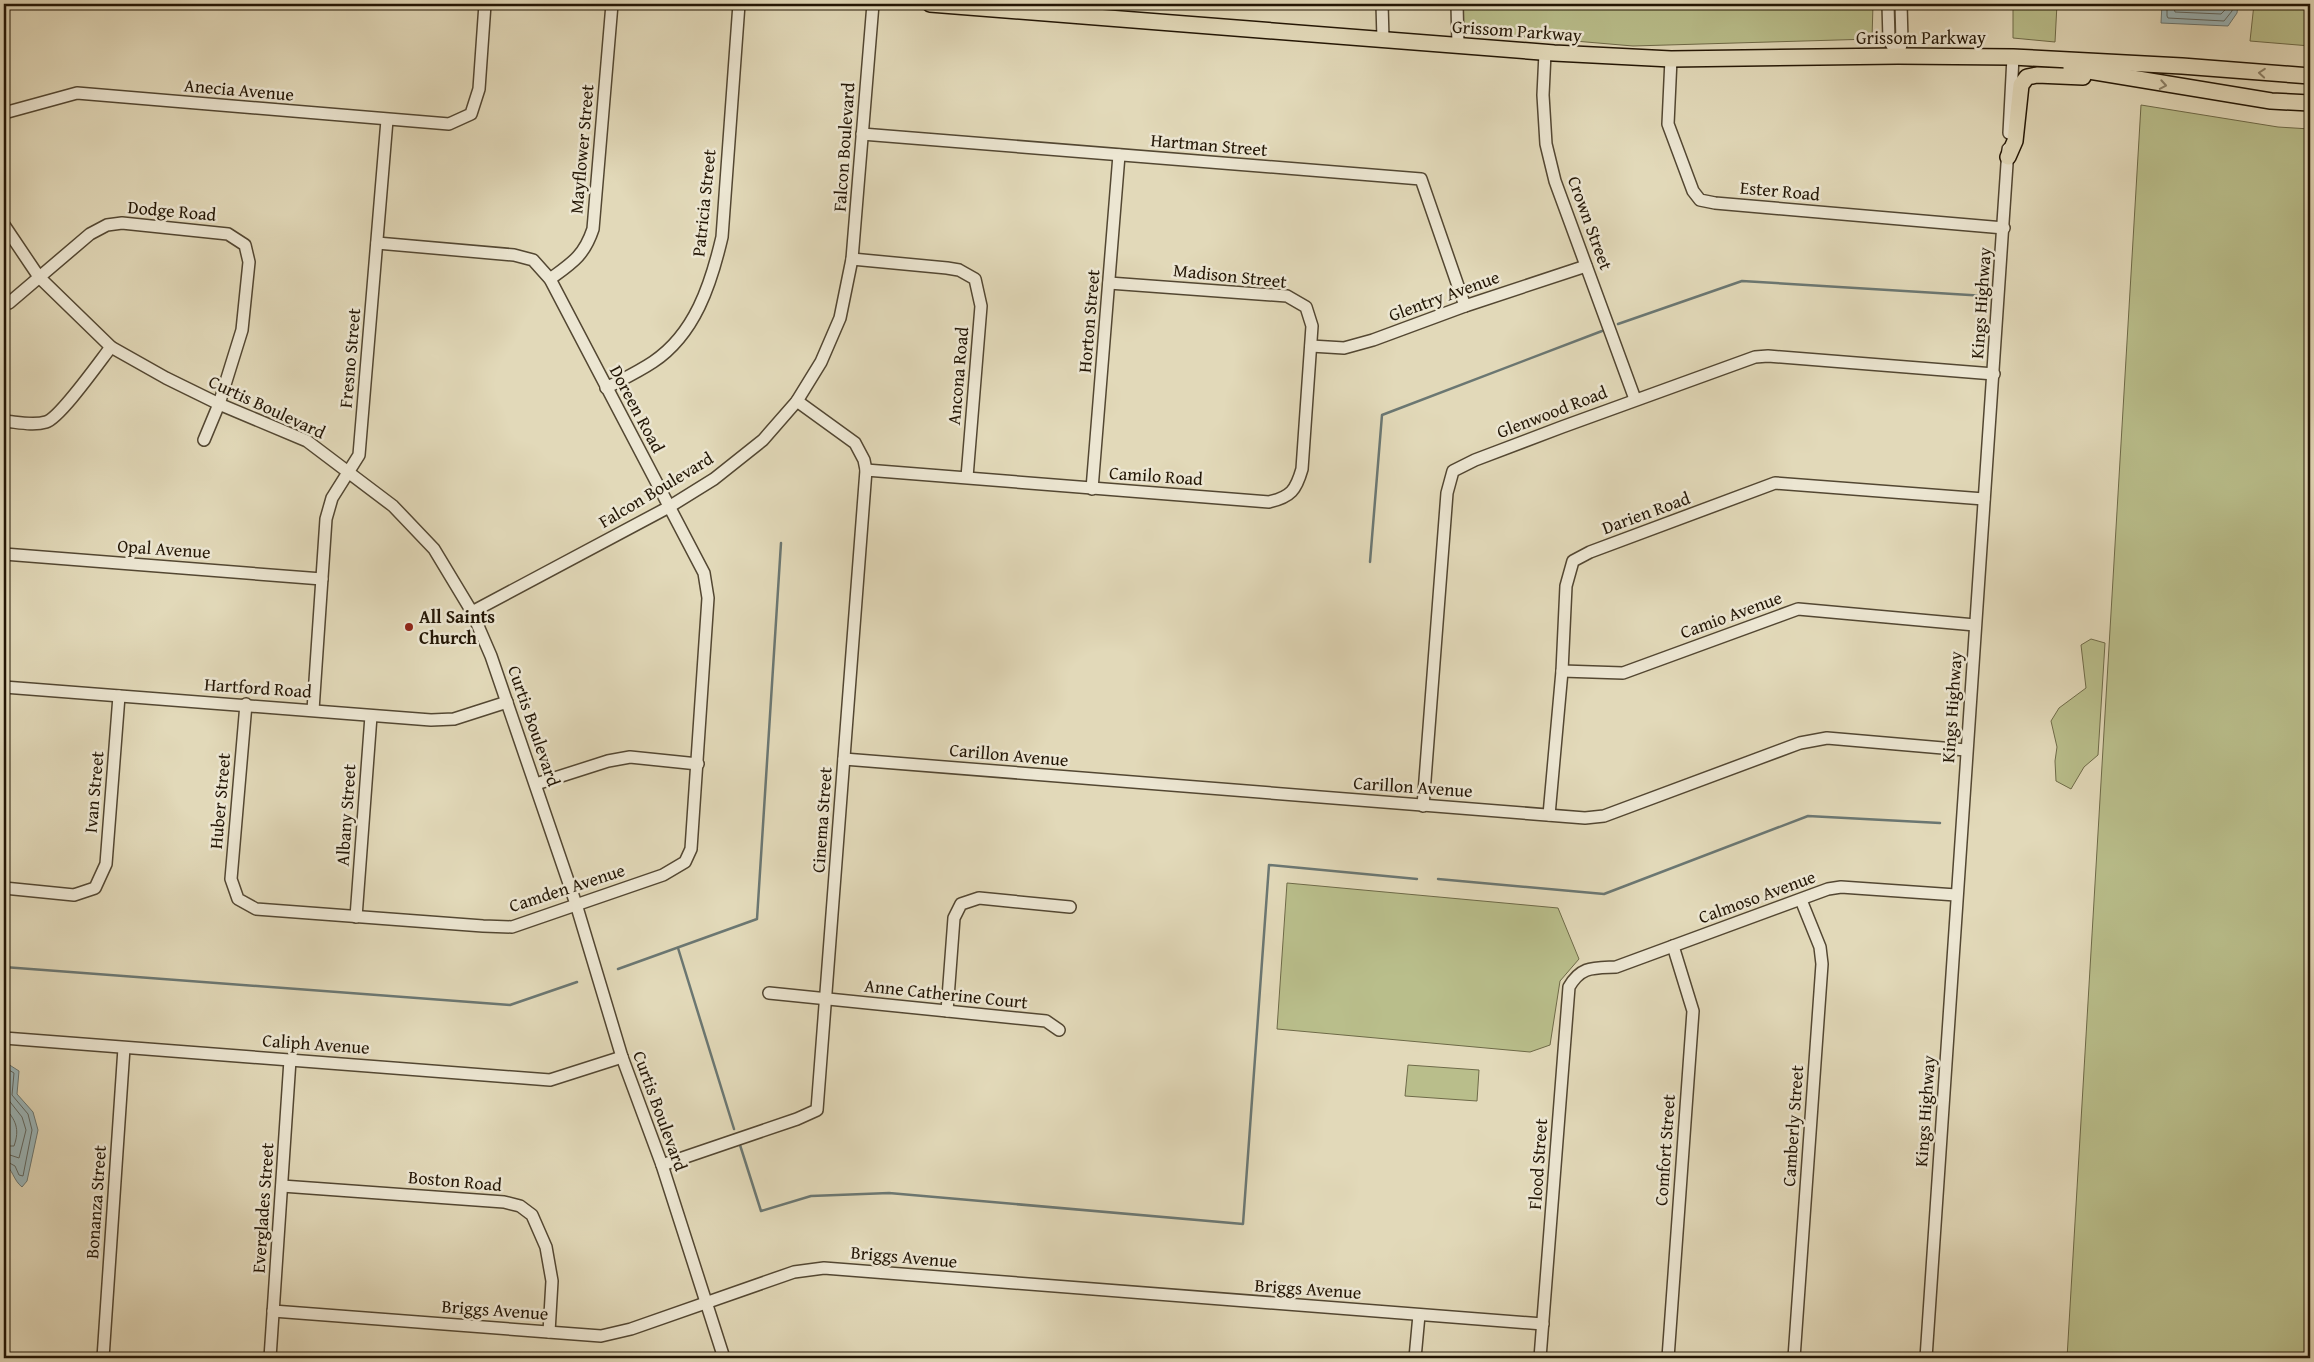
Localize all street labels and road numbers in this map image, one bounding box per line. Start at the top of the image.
street label: Grissom Parkway [1451,13,1583,49]
street label: Grissom Parkway [1856,24,1986,51]
street label: Anecia Avenue [183,71,295,108]
street label: Falcon Boulevard [826,81,862,212]
street label: Mayflower Street [562,83,601,215]
street label: Hartman Street [1150,126,1269,163]
street label: Patricia Street [684,147,723,258]
street label: Crown Street [1561,172,1620,274]
street label: Ester Road [1739,174,1821,207]
street label: Dodge Road [127,193,218,228]
street label: Kings Highway [1963,246,1998,360]
street label: Madison Street [1172,256,1289,295]
street label: Glentry Avenue [1385,263,1503,328]
street label: Horton Street [1071,267,1107,374]
street label: Fresno Street [332,306,367,409]
street label: Ancona Road [940,325,975,426]
street label: Doreen Road [603,360,672,458]
street label: Curtis Boulevard [204,368,330,446]
street label: Glenwood Road [1493,378,1611,445]
street label: Falcon Boulevard [593,444,719,534]
street label: Camilo Road [1108,459,1204,492]
street label: Darien Road [1598,484,1694,541]
street label: Opal Avenue [116,532,212,565]
street label: Camio Avenue [1676,584,1785,645]
street label: Kings Highway [1934,650,1969,764]
street label: Curtis Boulevard [501,662,568,790]
street label: Hartford Road [203,670,313,705]
street label: Carillon Avenue [948,736,1070,773]
street label: Ivan Street [76,749,111,834]
street label: Huber Street [202,751,237,850]
street label: Albany Street [328,762,363,867]
street label: Cinema Street [804,765,839,874]
street label: Carillon Avenue [1353,769,1474,804]
street label: Camden Avenue [505,856,628,919]
street label: Calmoso Avenue [1694,863,1819,930]
street label: Anne Catherine Court [863,971,1030,1016]
street label: Caliph Avenue [261,1026,371,1061]
street label: Curtis Boulevard [626,1047,695,1175]
street label: Kings Highway [1907,1054,1942,1168]
street label: Camberly Street [1775,1064,1810,1188]
street label: Comfort Street [1647,1093,1682,1207]
street label: Flood Street [1521,1117,1554,1210]
street label: Everglades Street [244,1141,281,1274]
street label: Bonanza Street [78,1144,113,1260]
street label: Boston Road [407,1163,503,1198]
street label: Briggs Avenue [850,1238,959,1275]
street label: Briggs Avenue [1254,1271,1362,1306]
street label: Briggs Avenue [441,1292,549,1327]

